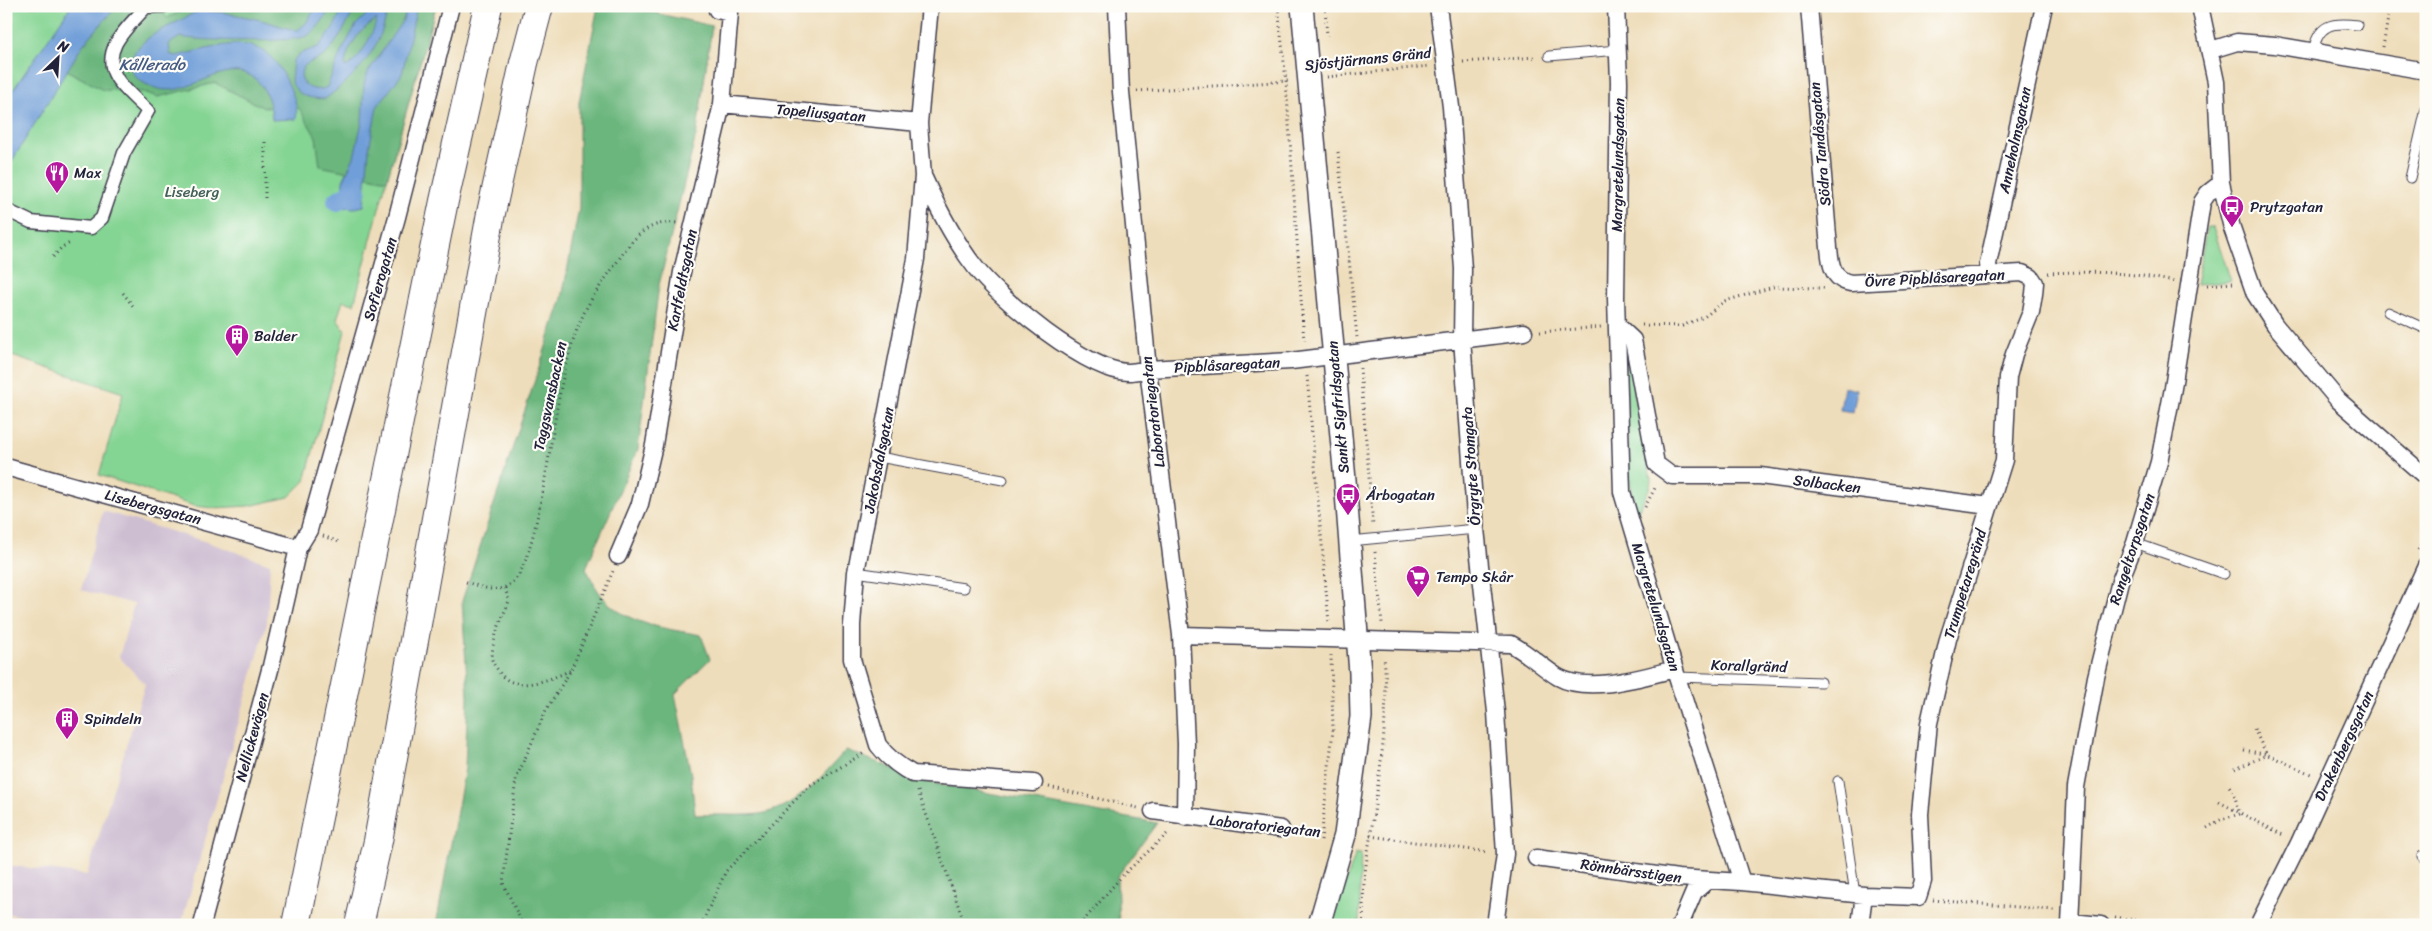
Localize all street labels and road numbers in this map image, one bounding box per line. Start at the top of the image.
street label: Sjöstjärnans Gränd [1303,39,1434,79]
street label: Södra Tandåsgatan [1802,81,1838,207]
street label: Anneholmsgatan [1991,84,2039,197]
street label: Topeliusgatan [775,96,867,130]
street label: Margretelundsgatan [1604,98,1632,232]
street label: Karlfeldtsgatan [659,227,705,333]
street label: Sofierogatan [356,234,404,324]
street label: Övre Pipblåsaregatan [1864,261,2006,295]
street label: Taggsvansbacken [526,339,574,453]
street label: Sankt Sigfridsgatan [1319,340,1357,474]
street label: Pipblåsaregatan [1173,349,1281,381]
street label: Laboratoriegatan [1133,355,1173,469]
street label: Jakobsdalsgatan [856,405,902,516]
street label: Örgryte Stomgata [1454,405,1488,526]
street label: Solbacken [1792,467,1862,501]
street label: Lisebergsgatan [102,482,204,532]
street label: Rangeltorpsgatan [2102,490,2162,608]
street label: Trumpetaregränd [1936,525,1994,642]
street label: Margretelundsgatan [1624,539,1688,675]
street label: Korallgränd [1710,652,1789,680]
street label: Drakenbergsgatan [2307,686,2381,806]
street label: Nellickevägen [228,690,276,784]
street label: Laboratoriegatan [1208,807,1322,845]
street label: Rönnbärsstigen [1579,851,1683,891]

